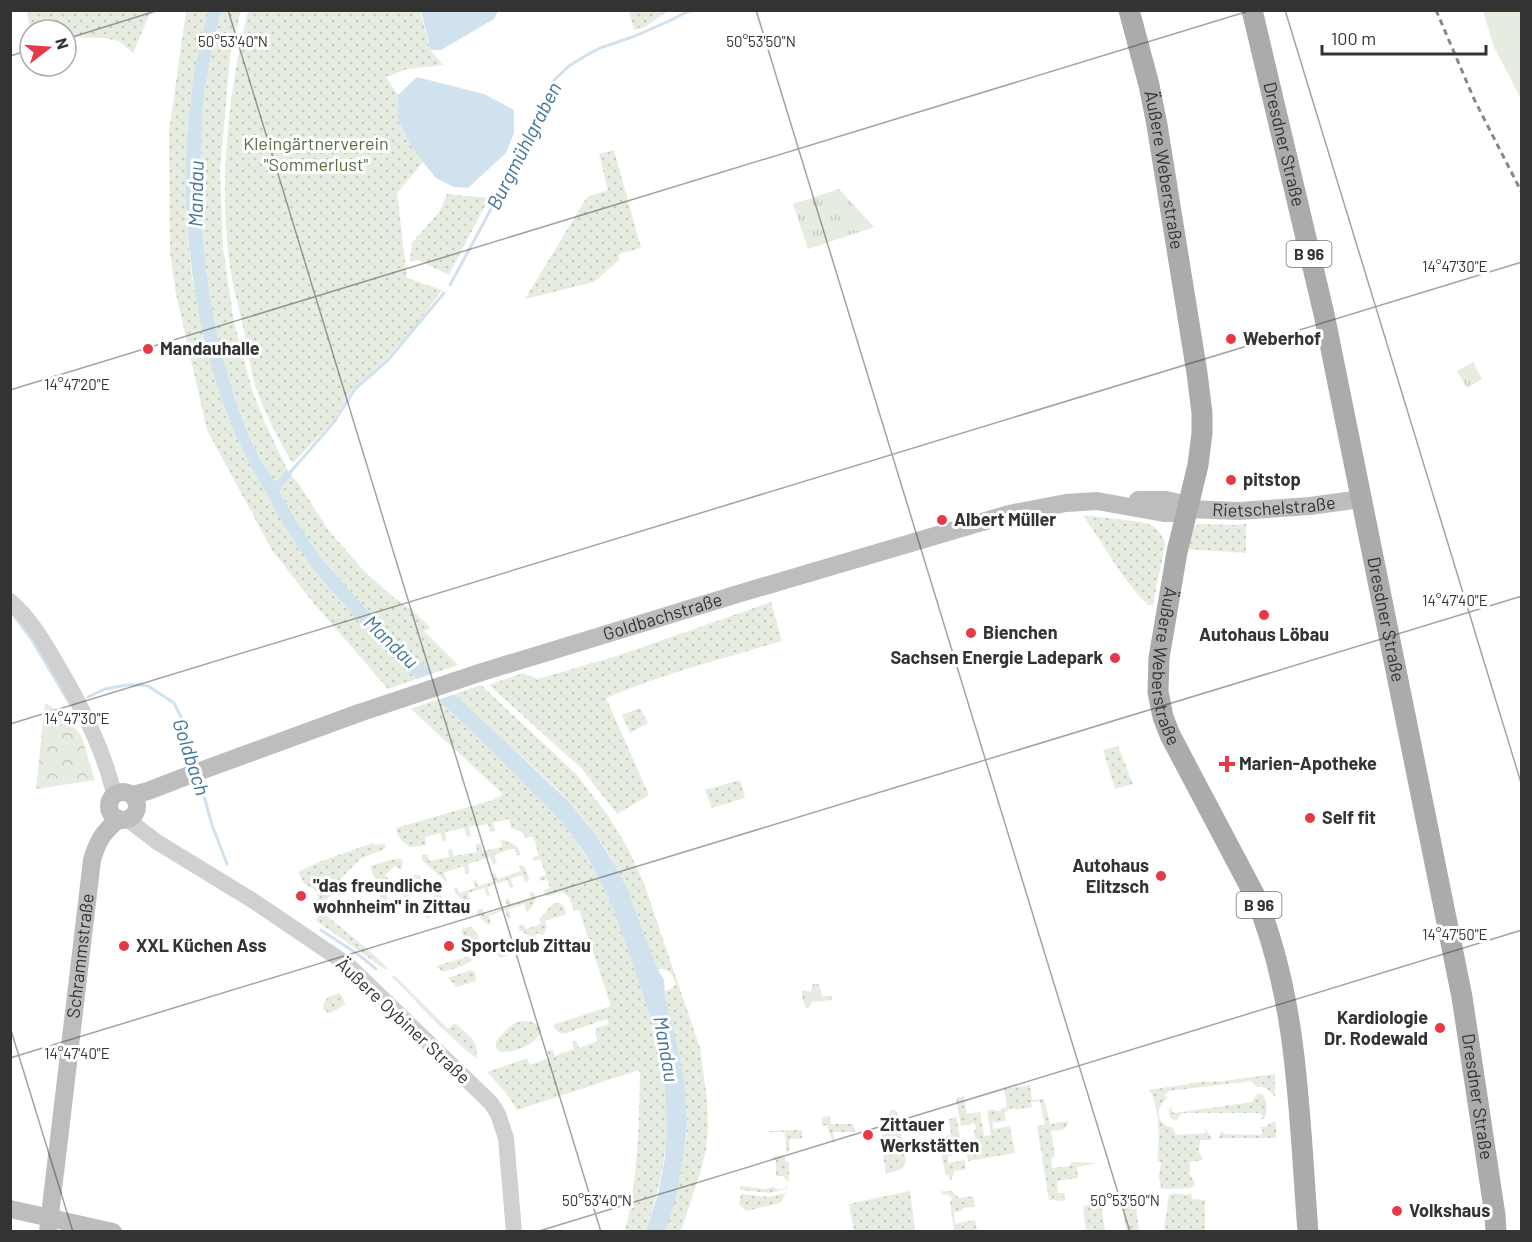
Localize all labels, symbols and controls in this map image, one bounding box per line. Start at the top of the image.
north arrow [18,18,78,78]
scale bar [1322,18,1486,56]
text: 100 m [1331,27,1376,49]
text: 50°53'40"N [198,32,268,50]
text: 50°53'50"N [726,32,796,50]
text: N [52,36,73,51]
water label: Burgmühlgraben [481,78,566,213]
street label: Dresdner Straße [1259,80,1310,209]
street label: Äußere Weberstraße [1140,88,1189,251]
park label: Kleingärtnerverein "Sommerlust" [243,132,389,175]
water label: Mandau [182,161,208,227]
road number: B 96 [1286,241,1332,267]
text: 14°47'30"E [1422,257,1488,275]
place label: Weberhof [1243,327,1321,349]
marker: Weberhof [1224,332,1238,346]
place label: Mandauhalle [160,337,260,359]
marker: Mandauhalle [141,342,155,356]
text: 14°47'20"E [44,375,110,393]
place label: pitstop [1243,468,1301,490]
marker: pitstop [1224,473,1238,487]
street label: Rietschelstraße [1212,491,1337,521]
place label: Albert Müller [954,508,1056,530]
marker: Albert Müller [935,513,949,527]
street label: Dresdner Straße [1363,555,1410,684]
street label: Äußere Weberstraße [1148,586,1185,749]
street label: Goldbachstraße [600,587,725,644]
text: 14°47'40"E [1422,591,1488,609]
marker: Autohaus Löbau [1257,608,1271,622]
water label: Mandau [359,610,424,673]
place label: Bienchen [983,621,1058,643]
place label: Autohaus Löbau [1199,623,1329,645]
marker: Bienchen [964,626,978,640]
place label: Sachsen Energie Ladepark [890,646,1103,668]
marker: Sachsen Energie Ladepark [1108,651,1122,665]
text: 14°47'30"E [44,709,110,727]
water label: Goldbach [168,715,216,798]
place label: Marien-Apotheke [1239,752,1377,774]
marker: Marien-Apotheke [1220,757,1234,771]
place label: Self fit [1322,806,1376,828]
marker: Self fit [1303,811,1317,825]
place label: Autohaus Elitzsch [1072,854,1149,897]
marker: Autohaus Elitzsch [1154,869,1168,883]
place label: "das freundliche wohnheim" in Zittau [313,874,470,917]
marker: "das freundliche wohnheim" in Zittau [294,889,308,903]
street label: Schrammstraße [61,892,98,1020]
road number: B 96 [1236,892,1282,918]
text: 14°47'50"E [1422,925,1488,943]
place label: XXL Küchen Ass [136,934,266,956]
place label: Sportclub Zittau [461,934,591,956]
marker: XXL Küchen Ass [117,939,131,953]
marker: Sportclub Zittau [442,939,456,953]
street label: Äußere Oybiner Straße [332,952,475,1088]
place label: Kardiologie Dr. Rodewald [1324,1006,1428,1049]
water label: Mandau [649,1014,685,1084]
marker: Kardiologie Dr. Rodewald [1433,1021,1447,1035]
street label: Dresdner Straße [1458,1032,1498,1161]
text: 14°47'40"E [44,1044,110,1062]
place label: Zittauer Werkstätten [880,1113,979,1156]
marker: Zittauer Werkstätten [861,1128,875,1142]
text: 50°53'40"N [562,1191,632,1209]
text: 50°53'50"N [1090,1191,1160,1209]
place label: Volkshaus [1409,1199,1490,1221]
marker: Volkshaus [1390,1204,1404,1218]

